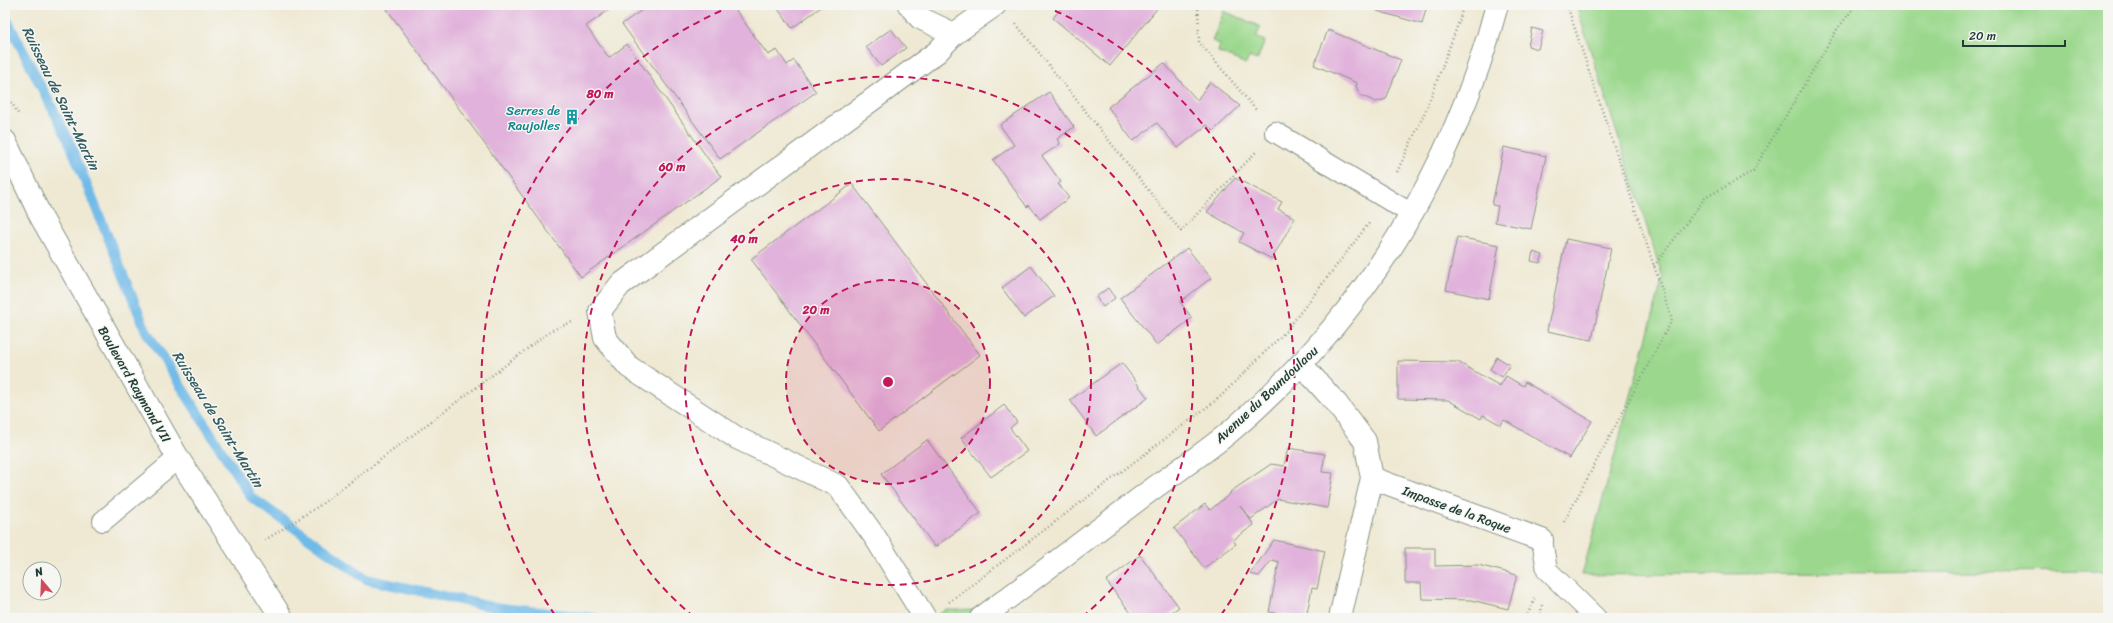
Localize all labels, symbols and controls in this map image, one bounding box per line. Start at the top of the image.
water label: Ruisseau de Saint-Martin [15,22,107,176]
scale bar [1963,22,2065,48]
text: 20 m [1969,25,1996,47]
text: 80 m [585,83,614,105]
place label: Serres de Raujolles [506,99,561,137]
building icon: Serres de Raujolles [563,108,581,126]
text: 60 m [658,156,686,178]
text: 40 m [729,228,758,250]
text: 20 m [802,299,830,321]
street label: Boulevard Raymond VII [92,322,177,447]
street label: Avenue du Boundoulaou [1208,340,1324,450]
water label: Ruisseau de Saint-Martin [165,346,271,494]
centre of rings [881,375,895,389]
street label: Impasse de la Roque [1398,479,1515,540]
north arrow [22,561,62,601]
text: N [31,562,46,583]

